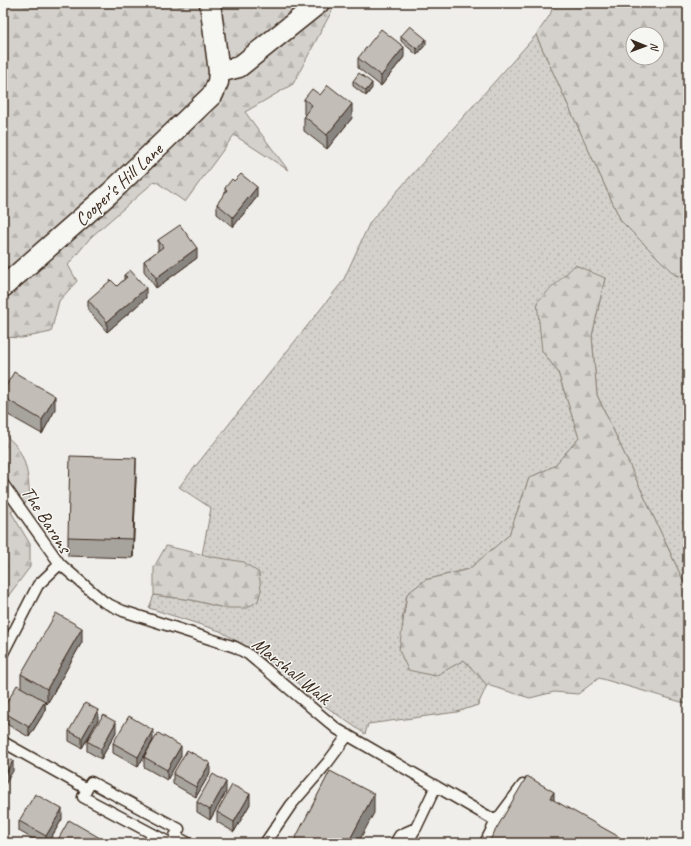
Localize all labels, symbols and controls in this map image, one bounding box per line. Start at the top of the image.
north arrow [625,26,665,66]
text: N [648,43,662,52]
street label: Cooper's Hill Lane [70,137,169,232]
street label: The Barons [16,482,78,559]
street label: Marshall Walk [247,632,337,711]

